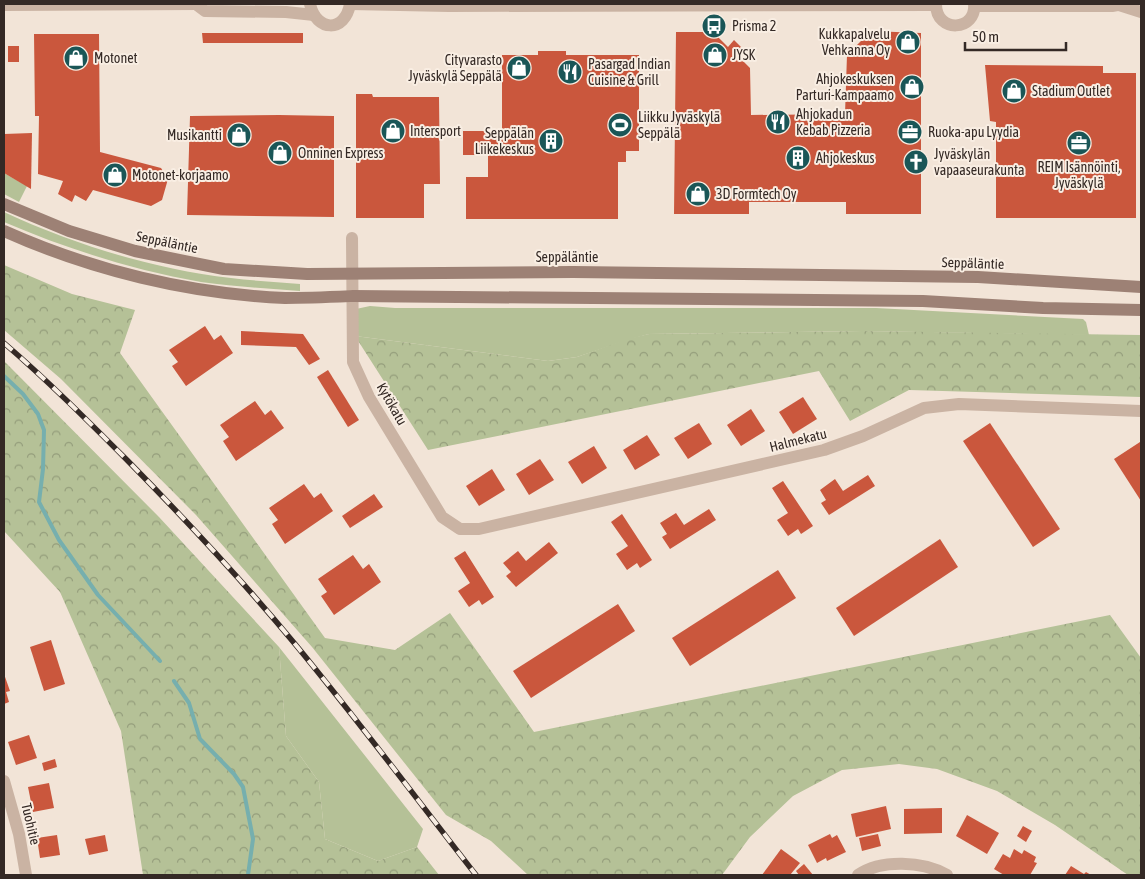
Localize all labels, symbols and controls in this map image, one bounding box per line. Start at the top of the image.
bus stop icon: Prisma 2 [701,13,727,39]
place label: Prisma 2 [732,18,776,34]
scale bar [965,20,1066,52]
place label: Kukkapalvelu Vehkanna Oy [819,26,890,58]
text: 50 m [972,28,999,45]
shop icon: Kukkapalvelu Vehkanna Oy [895,29,921,55]
shop icon: JYSK [702,42,728,68]
shop icon: Motonet [63,45,89,71]
place label: JYSK [732,47,756,63]
place label: Motonet [94,50,138,66]
place label: Cityvarasto Jyväskylä Seppälä [408,52,502,84]
shop icon: Cityvarasto Jyväskylä Seppälä [506,55,532,81]
place label: Pasargad Indian Cuisine & Grill [588,56,671,88]
restaurant icon: Pasargad Indian Cuisine & Grill [557,59,583,85]
place label: Ahjokeskuksen Parturi-Kampaamo [796,71,894,103]
shop icon: Ahjokeskuksen Parturi-Kampaamo [899,74,925,100]
shop icon: Stadium Outlet [1001,78,1027,104]
place label: Stadium Outlet [1032,83,1110,99]
place label: Ahjokadun Kebab Pizzeria [796,106,871,138]
place label: Liikku Jyväskylä Seppälä [638,109,720,141]
restaurant icon: Ahjokadun Kebab Pizzeria [765,109,791,135]
sports icon: Liikku Jyväskylä Seppälä [607,112,633,138]
shop icon: Intersport [380,118,406,144]
office icon: Ruoka-apu Lyydia [897,119,923,145]
shop icon: Musikantti [226,122,252,148]
place label: Intersport [410,123,461,139]
place label: Ruoka-apu Lyydia [928,124,1019,140]
place label: Seppälän Liikekeskus [475,125,534,157]
place label: Musikantti [167,127,222,143]
building icon: Seppälän Liikekeskus [538,128,564,154]
office icon: REIM Isännöinti, Jyväskylä [1066,130,1092,156]
shop icon: Onninen Express [267,140,293,166]
place label: Onninen Express [298,145,384,161]
building icon: Ahjokeskus [785,145,811,171]
place label: Jyväskylän vapaaseurakunta [934,146,1024,178]
church icon: Jyväskylän vapaaseurakunta [903,149,929,175]
place label: Ahjokeskus [816,150,875,166]
place label: REIM Isännöinti, Jyväskylä [1038,159,1120,191]
shop icon: Motonet-korjaamo [102,162,128,188]
place label: Motonet-korjaamo [132,167,229,183]
shop icon: 3D Formtech Oy [685,181,711,207]
place label: 3D Formtech Oy [716,186,797,202]
street label: Seppäläntie [135,228,199,256]
street label: Seppäläntie [536,249,598,265]
street label: Seppäläntie [941,254,1005,272]
street label: Kytökatu [374,380,410,428]
street label: Halmekatu [768,425,828,455]
street label: Tuohitie [18,802,44,846]

